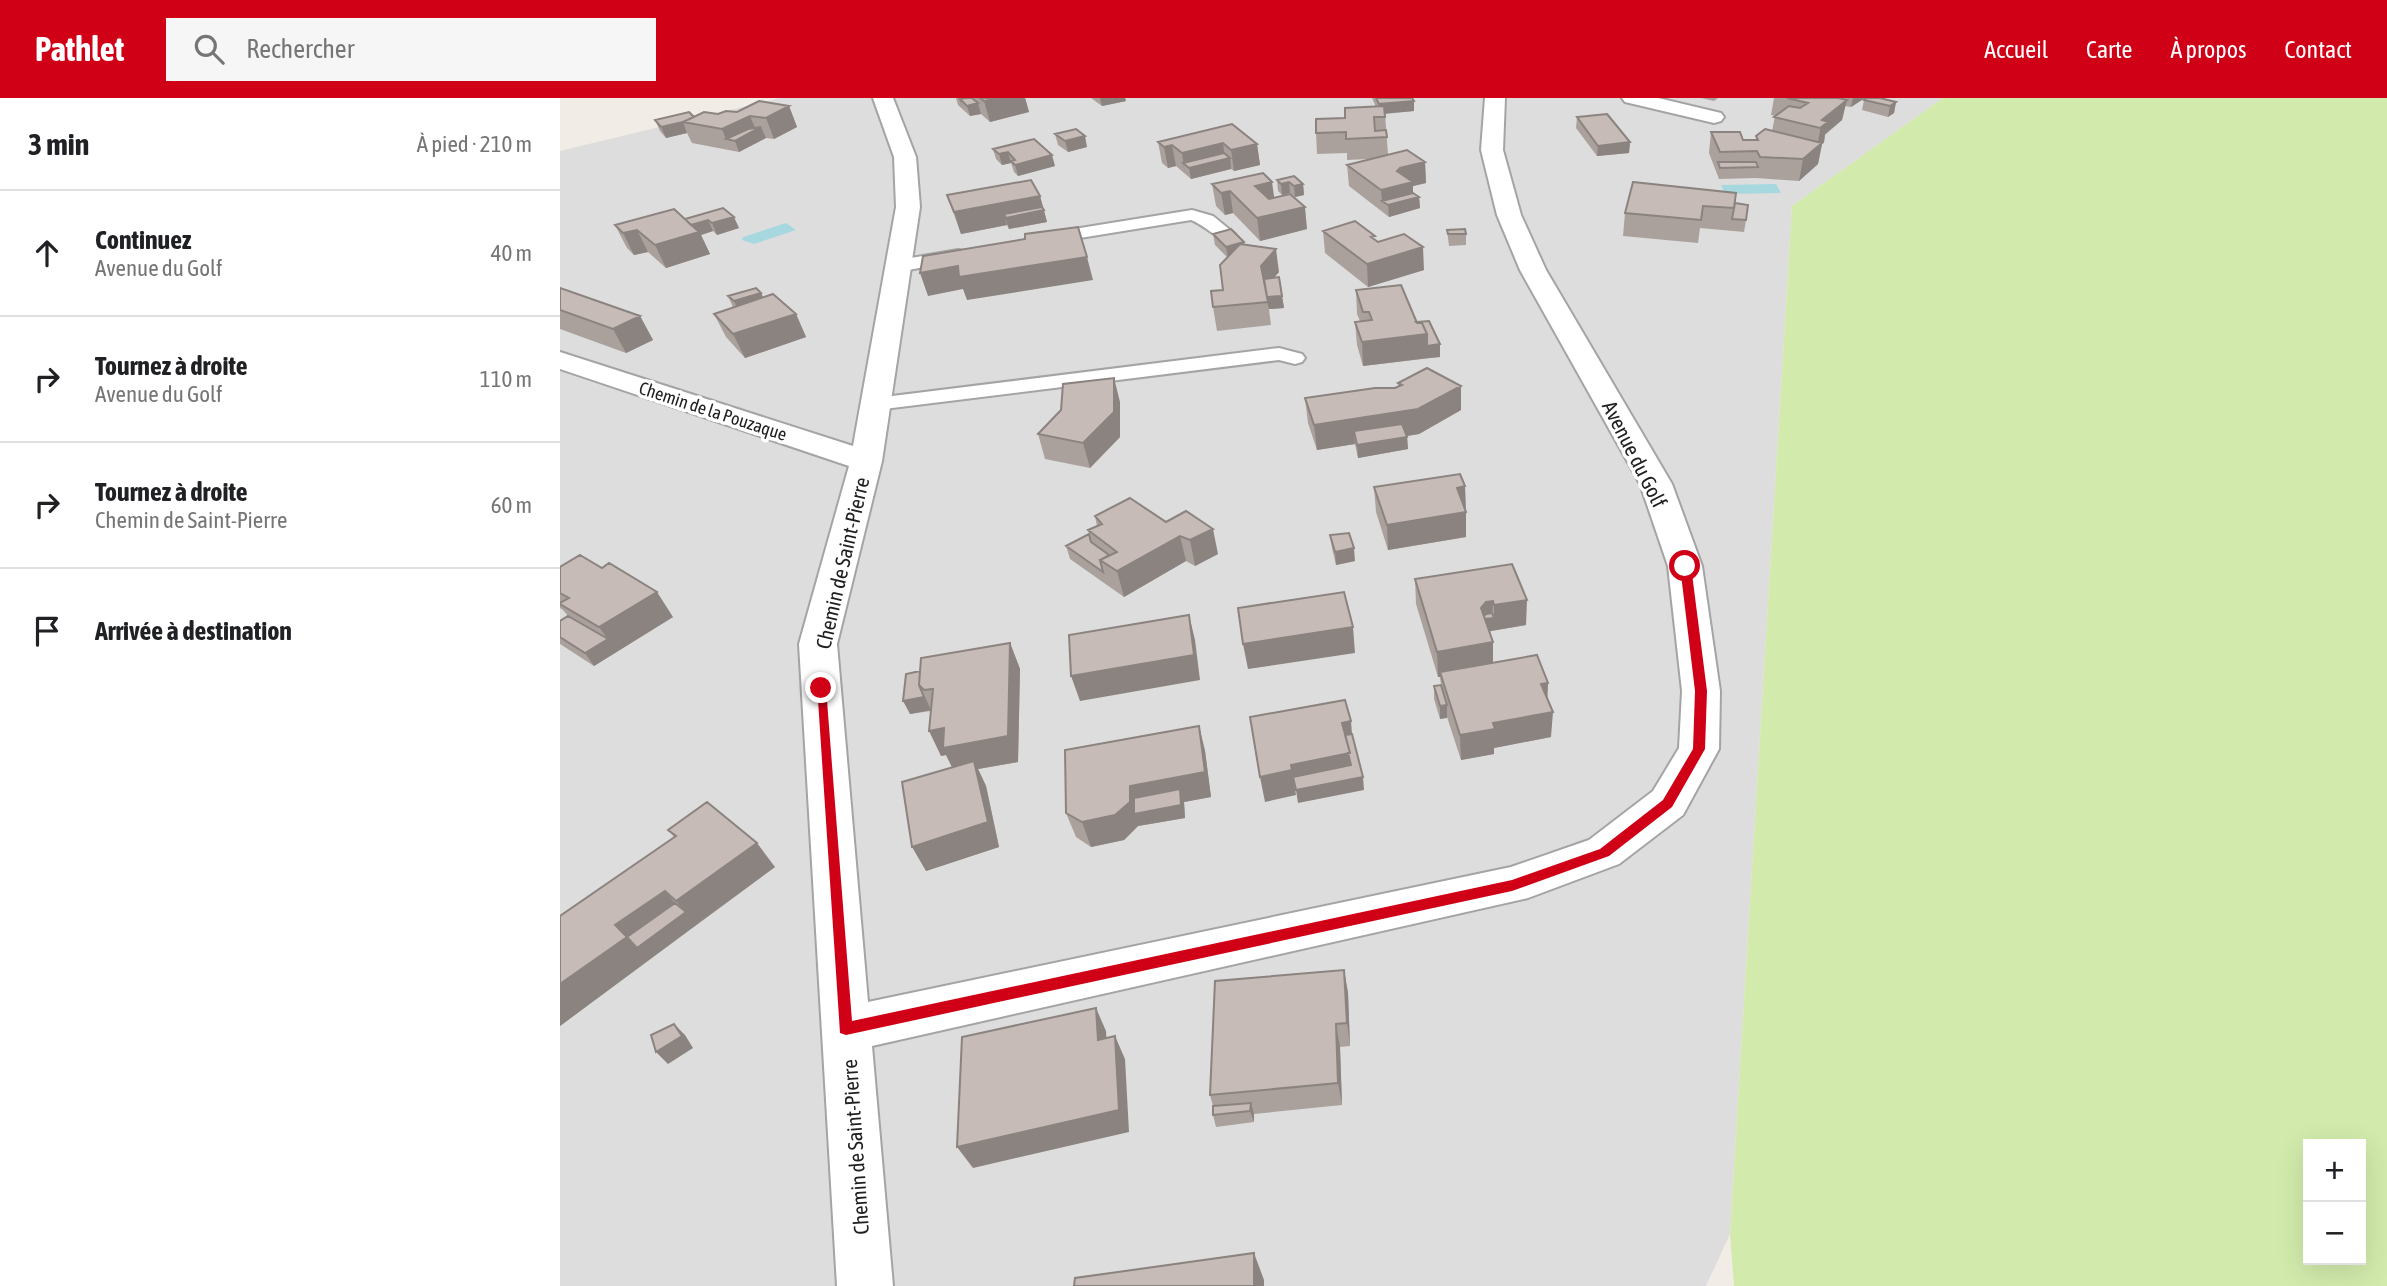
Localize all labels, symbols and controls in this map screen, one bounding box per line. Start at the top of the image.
search box [166,18,656,81]
text: Pathlet [35,30,124,68]
icon: search [190,30,228,68]
text: Rechercher [246,34,354,64]
text: Accueil [1984,36,2048,63]
text: Carte [2086,36,2132,63]
text: À propos [2170,36,2246,63]
text: Contact [2284,36,2352,63]
text: 3 min [28,127,89,161]
text: À pied · 210 m [417,131,532,157]
text: Continuez [95,225,191,255]
icon: ahead [28,234,66,272]
text: 40 m [491,240,532,266]
text: Avenue du Golf [95,255,222,281]
text: Tournez à droite [95,351,248,381]
icon: right [28,360,66,398]
text: 110 m [480,366,532,392]
street label: Chemin de la Pouzaque [636,377,790,445]
text: Avenue du Golf [95,381,222,407]
street label: Avenue du Golf [1598,397,1672,511]
street label: Chemin de Saint-Pierre [811,475,873,651]
text: Tournez à droite [95,477,248,507]
icon: right [28,486,66,524]
text: 60 m [491,492,532,518]
text: Chemin de Saint-Pierre [95,507,287,533]
route start [1669,550,1700,581]
icon: arrive [28,612,66,650]
text: Arrivée à destination [95,616,292,646]
route end [805,672,836,703]
street label: Chemin de Saint-Pierre [837,1059,873,1235]
map controls [2303,1139,2366,1265]
button: + [2303,1139,2366,1202]
button: − [2303,1202,2366,1265]

